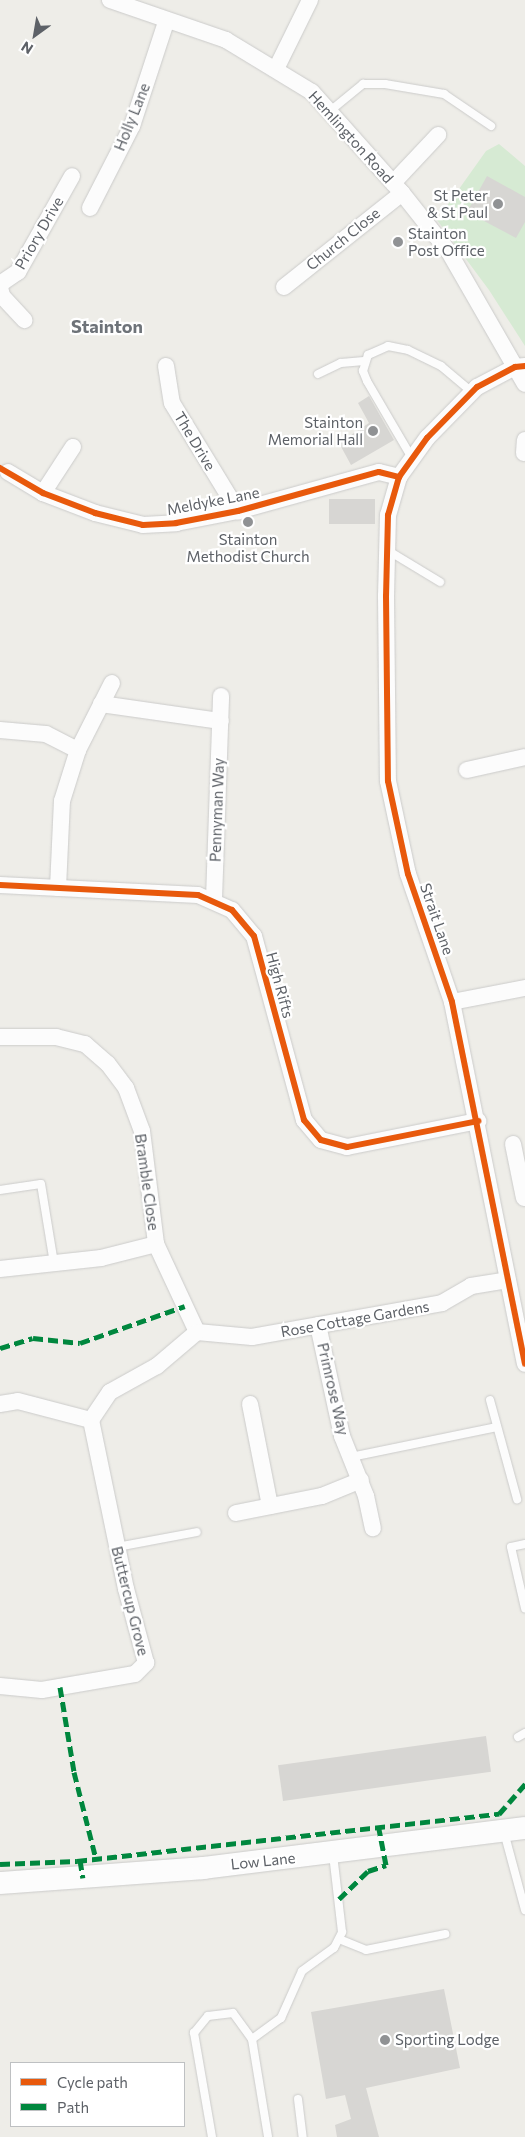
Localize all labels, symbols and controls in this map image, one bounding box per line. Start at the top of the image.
north arrow [10,10,60,60]
text: N [18,38,36,58]
street label: Holly Lane [110,81,154,153]
street label: Hemlington Road [305,87,397,187]
place label: St Peter & St Paul [427,186,488,221]
street label: Priory Drive [11,193,67,273]
marker: St Peter & St Paul [492,198,504,210]
street label: Church Close [303,204,383,274]
place label: Stainton Post Office [408,224,485,259]
marker: Stainton Post Office [392,236,404,248]
district label: Stainton [71,315,143,337]
street label: The Drive [170,408,220,474]
place label: Stainton Memorial Hall [268,413,363,448]
marker: Stainton Memorial Hall [367,425,379,437]
street label: Meldyke Lane [165,483,261,519]
marker: Stainton Methodist Church [242,516,254,528]
place label: Stainton Methodist Church [186,530,310,565]
street label: Pennyman Way [206,758,228,862]
street label: Strait Lane [416,881,458,957]
street label: High Rifts [263,950,297,1020]
street label: Bramble Close [131,1132,163,1232]
street label: Rose Cottage Gardens [279,1297,431,1341]
street label: Primrose Way [314,1341,352,1437]
street label: Buttercup Grove [108,1544,152,1658]
street label: Low Lane [230,1849,296,1873]
place label: Sporting Lodge [395,2031,499,2049]
marker: Sporting Lodge [379,2034,391,2046]
legend [10,2062,185,2127]
text: Cycle path [57,2073,128,2091]
text: Path [57,2098,89,2116]

